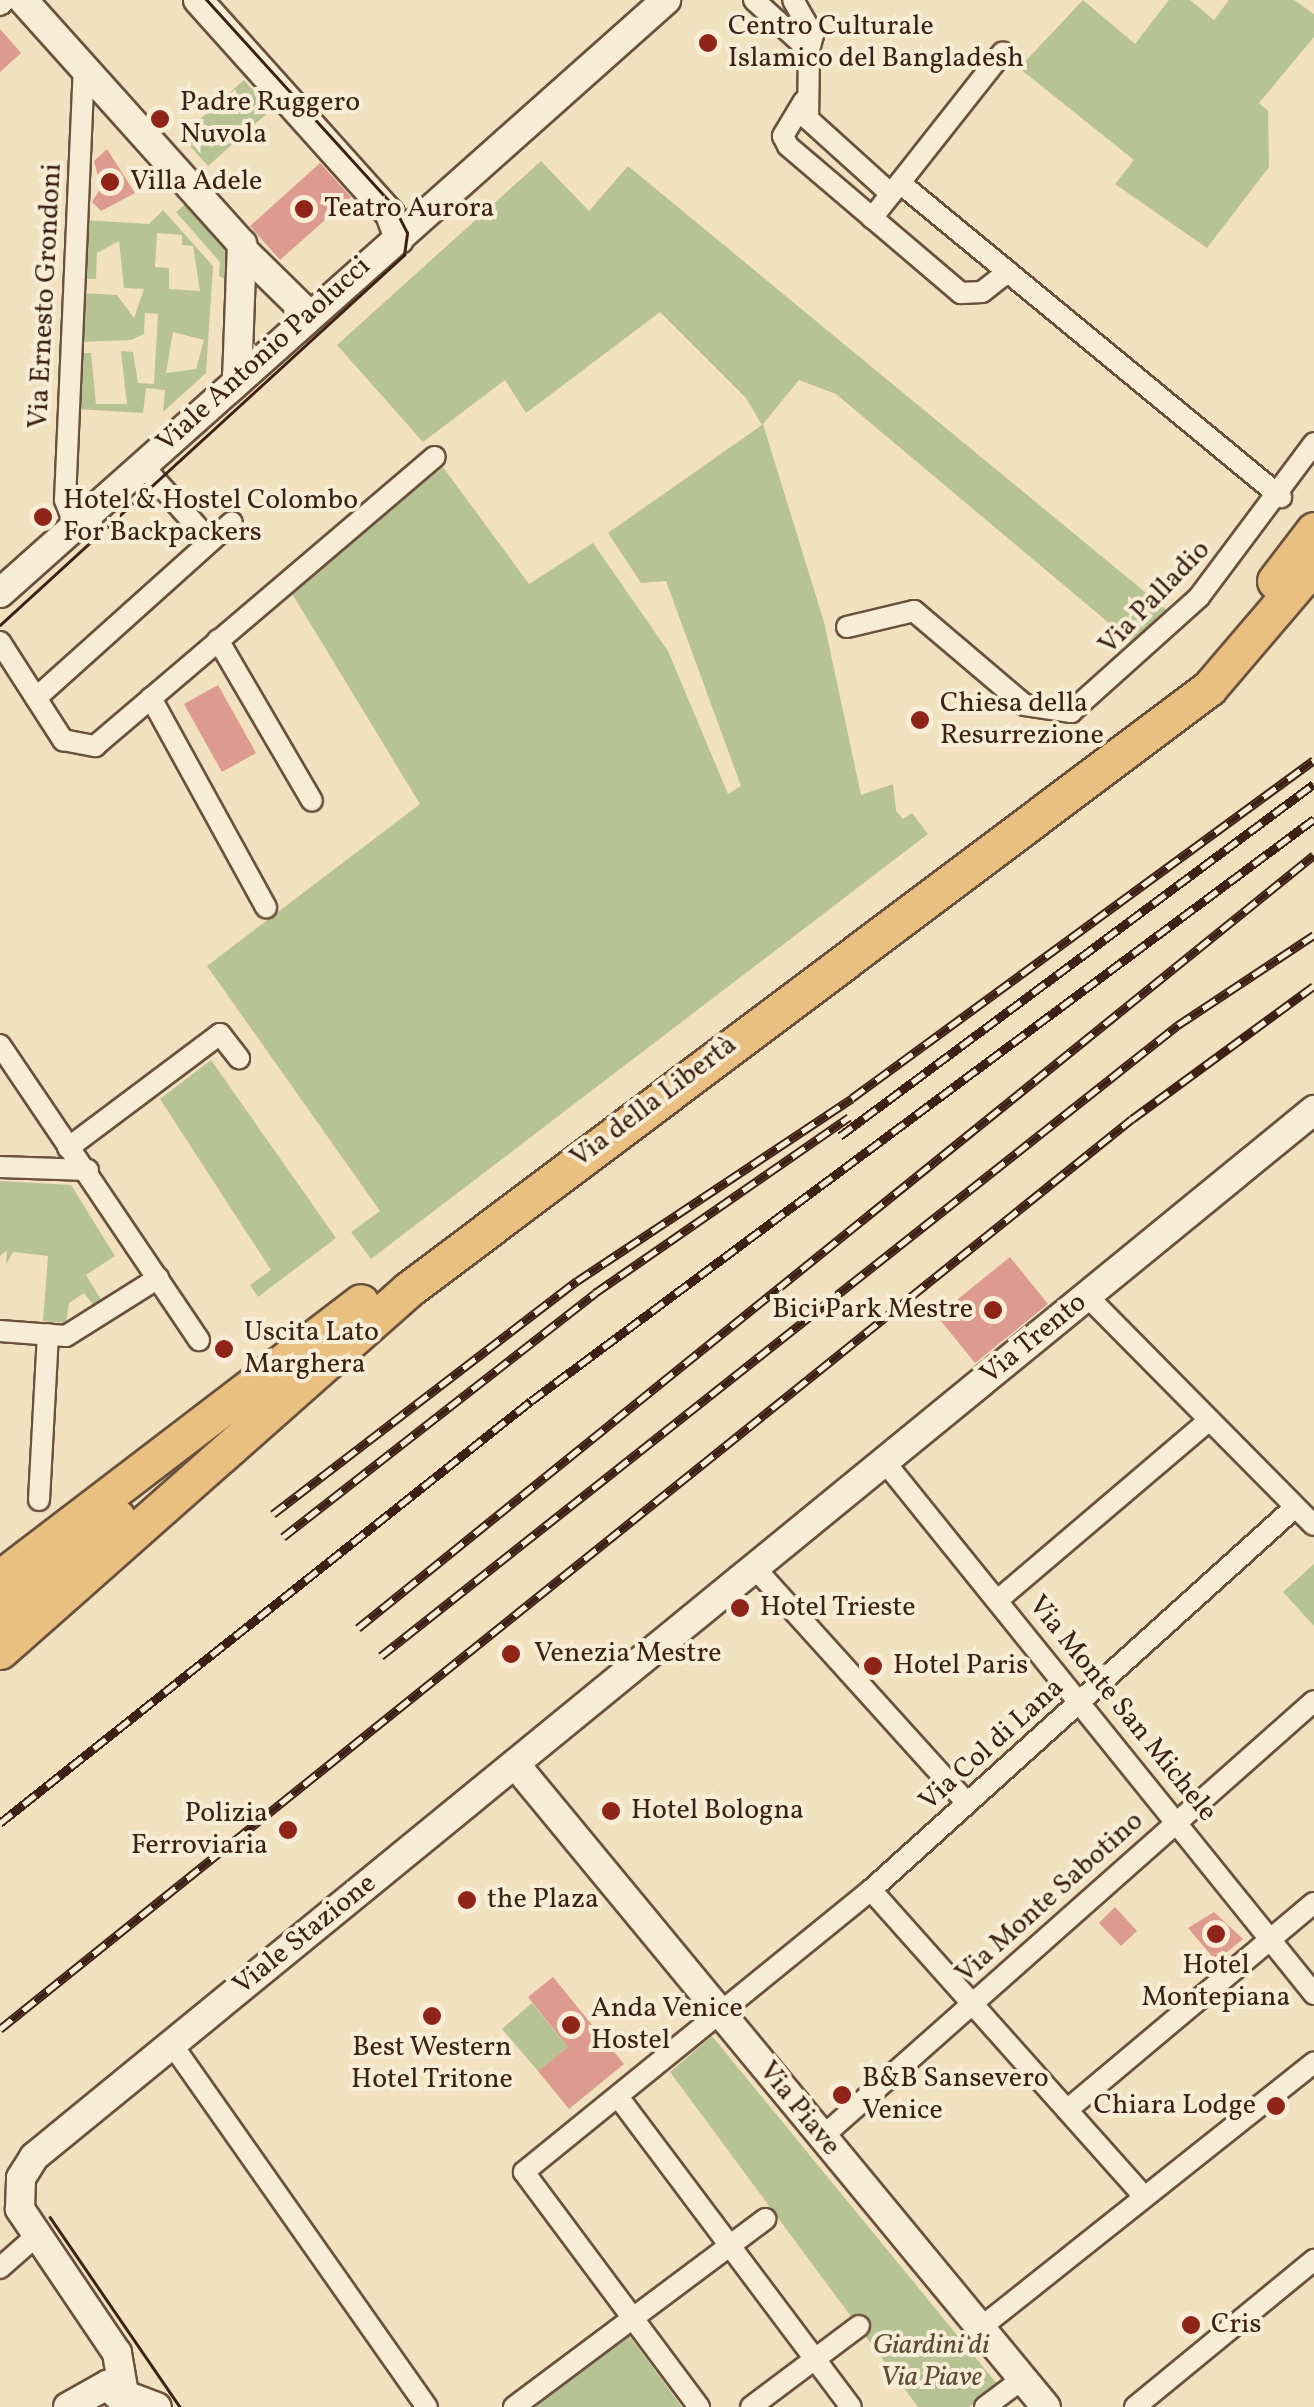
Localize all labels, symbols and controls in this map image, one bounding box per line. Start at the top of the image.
place label: Centro Culturale Islamico del Bangladesh [728,10,1024,76]
marker: Centro Culturale Islamico del Bangladesh [697,32,719,54]
place label: Padre Ruggero Nuvola [180,86,360,152]
marker: Padre Ruggero Nuvola [149,108,171,130]
street label: Via Ernesto Grondoni [22,162,70,430]
place label: Villa Adele [130,165,262,199]
marker: Villa Adele [99,171,121,193]
place label: Teatro Aurora [324,192,495,226]
marker: Teatro Aurora [293,198,315,220]
street label: Viale Antonio Paolucci [150,250,378,460]
place label: Hotel & Hostel Colombo For Backpackers [63,484,358,550]
marker: Hotel & Hostel Colombo For Backpackers [32,506,54,528]
street label: Via Palladio [1092,534,1218,662]
place label: Chiesa della Resurrezione [940,687,1104,753]
marker: Chiesa della Resurrezione [909,709,931,731]
street label: Via della Libertà [564,1029,744,1175]
street label: Via Trento [974,1286,1094,1392]
place label: Bici Park Mestre [772,1293,973,1327]
marker: Bici Park Mestre [982,1299,1004,1321]
place label: Uscita Lato Marghera [244,1316,379,1382]
marker: Uscita Lato Marghera [213,1338,235,1360]
street label: Via Monte San Michele [1021,1589,1223,1829]
place label: Hotel Trieste [760,1591,916,1625]
marker: Hotel Trieste [729,1597,751,1619]
place label: Venezia Mestre [534,1637,721,1671]
marker: Venezia Mestre [498,1641,524,1667]
place label: Hotel Paris [893,1649,1028,1683]
marker: Hotel Paris [862,1655,884,1677]
street label: Via Col di Lana [913,1671,1071,1819]
place label: Hotel Bologna [631,1794,804,1828]
place label: Polizia Ferroviaria [131,1797,268,1863]
marker: Hotel Bologna [600,1800,622,1822]
street label: Via Monte Sabotino [949,1805,1151,1991]
marker: Polizia Ferroviaria [277,1819,299,1841]
street label: Viale Stazione [227,1867,383,2003]
place label: the Plaza [487,1883,599,1917]
marker: the Plaza [456,1889,478,1911]
marker: Hotel Montepiana [1205,1923,1227,1945]
place label: Hotel Montepiana [1141,1949,1291,2015]
place label: Anda Venice Hostel [591,1992,744,2058]
marker: Best Western Hotel Tritone [421,2005,443,2027]
marker: Anda Venice Hostel [560,2014,582,2036]
place label: Best Western Hotel Tritone [351,2031,513,2097]
street label: Via Piave [751,2055,847,2163]
place label: B&B Sansevero Venice [862,2062,1049,2128]
marker: B&B Sansevero Venice [831,2084,853,2106]
place label: Chiara Lodge [1093,2089,1256,2123]
marker: Chiara Lodge [1265,2095,1287,2117]
place label: Cris [1211,2308,1261,2342]
marker: Cris [1180,2314,1202,2336]
park label: Giardini di Via Piave [873,2329,989,2395]

